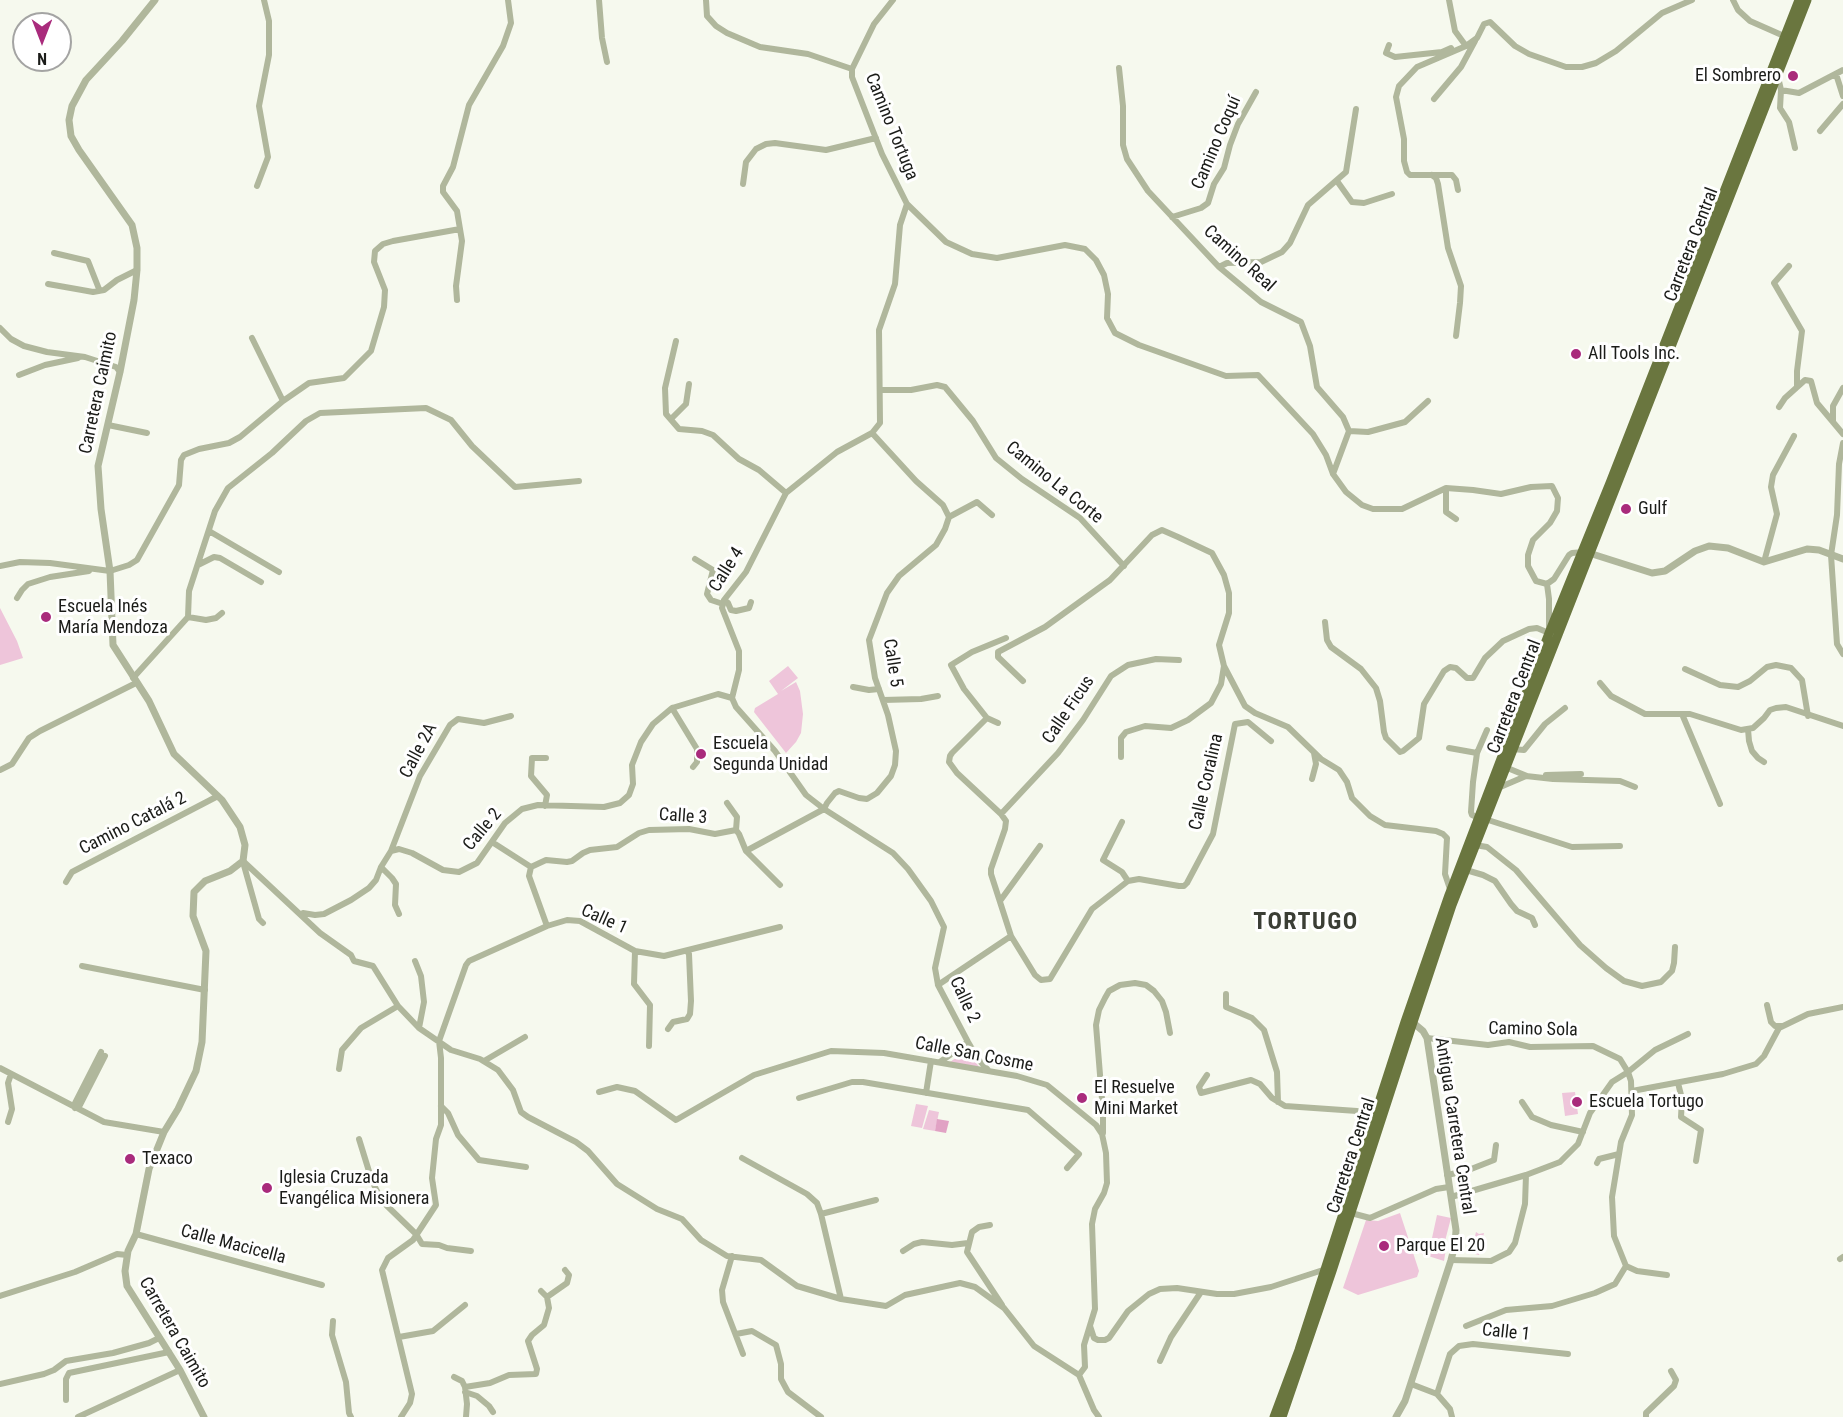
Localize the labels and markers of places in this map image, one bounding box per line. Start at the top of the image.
place label: El Sombrero [1695,65,1781,87]
marker: El Sombrero [1786,69,1800,83]
place label: All Tools Inc. [1588,343,1680,365]
marker: All Tools Inc. [1569,347,1583,361]
place label: Gulf [1638,498,1667,520]
marker: Gulf [1619,502,1633,516]
place label: Escuela Inés María Mendoza [58,596,168,638]
marker: Escuela Inés María Mendoza [39,610,53,624]
place label: Escuela Segunda Unidad [713,733,828,776]
marker: Escuela Segunda Unidad [694,747,708,761]
place label: El Resuelve Mini Market [1094,1077,1178,1120]
marker: El Resuelve Mini Market [1075,1091,1089,1105]
place label: Escuela Tortugo [1589,1091,1704,1113]
marker: Escuela Tortugo [1570,1095,1584,1109]
place label: Texaco [142,1148,193,1170]
marker: Texaco [123,1152,137,1166]
place label: Iglesia Cruzada Evangélica Misionera [279,1167,429,1210]
marker: Iglesia Cruzada Evangélica Misionera [260,1181,274,1195]
place label: Parque El 20 [1396,1235,1485,1257]
marker: Parque El 20 [1377,1239,1391,1253]

